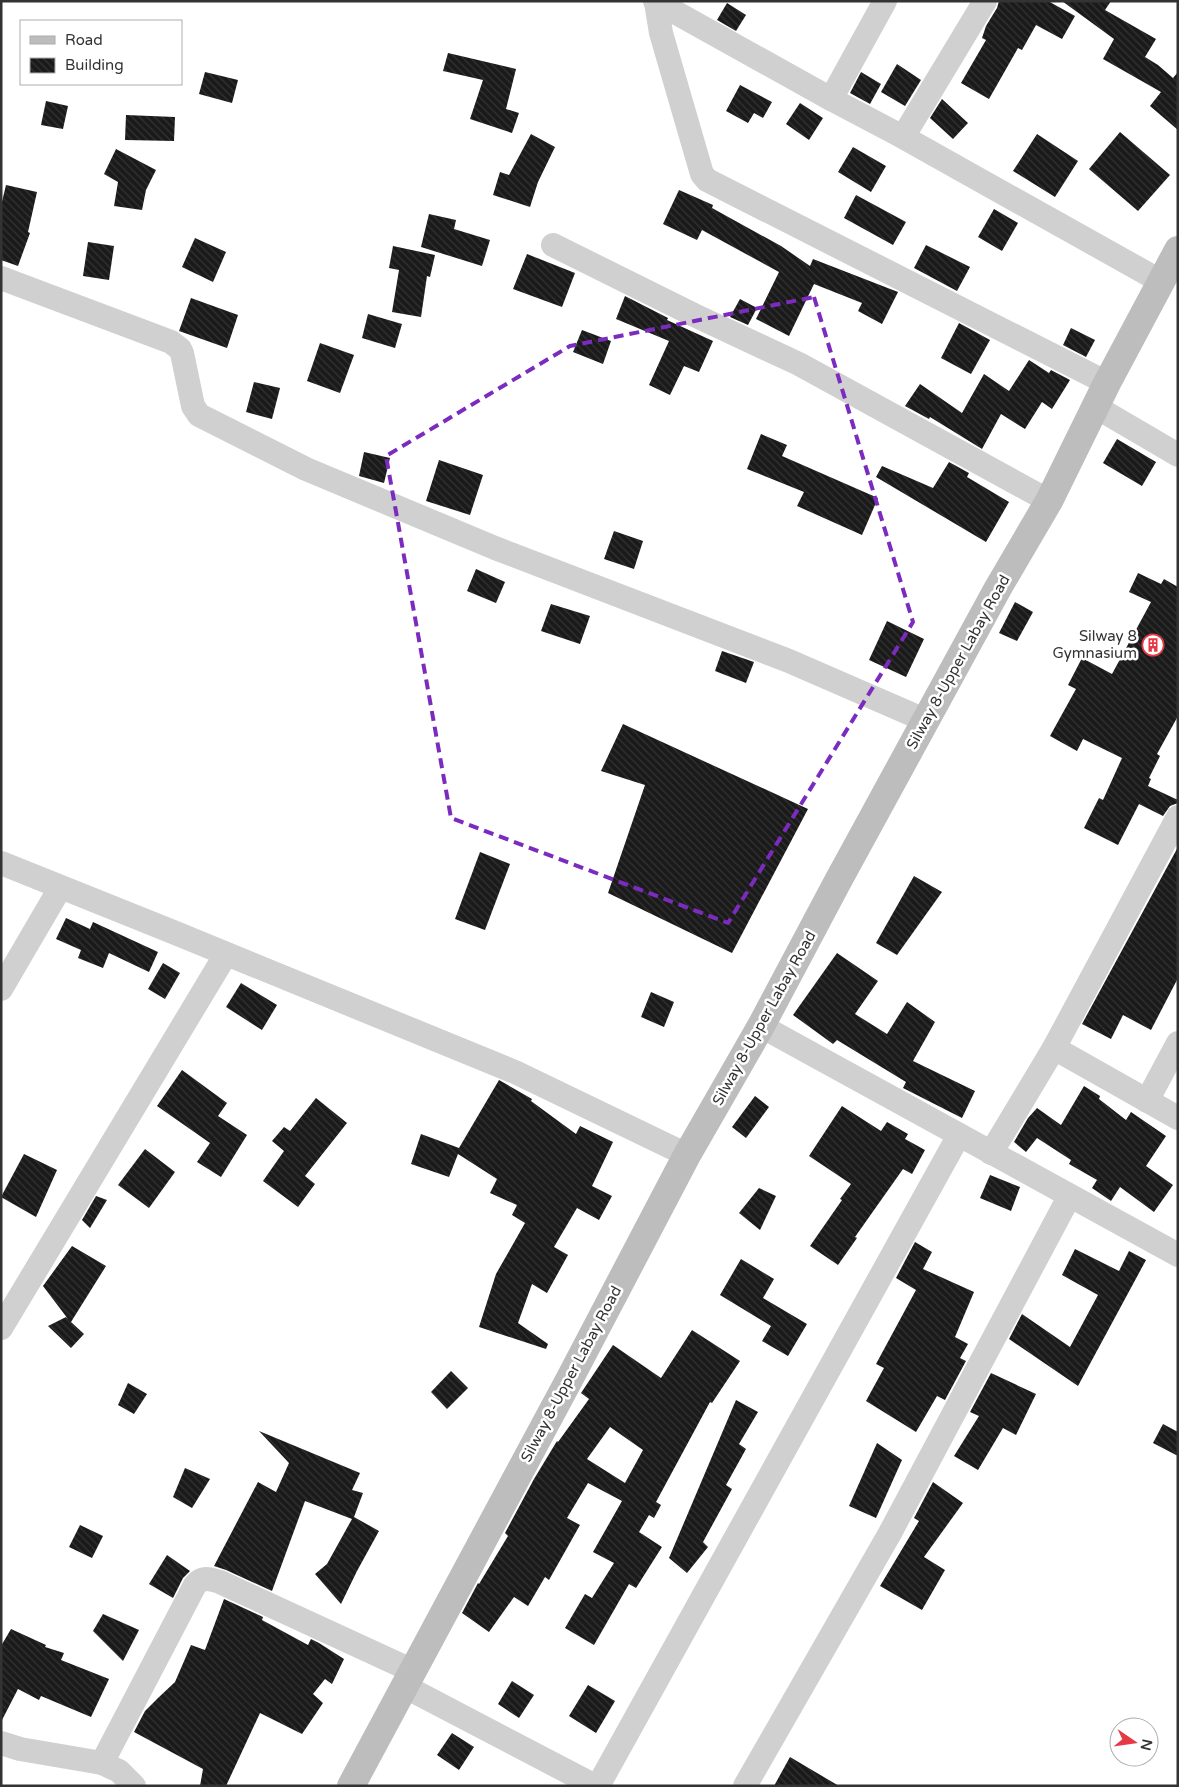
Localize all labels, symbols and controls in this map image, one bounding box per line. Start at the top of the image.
legend [20,20,182,85]
text: Road [65,31,103,49]
text: Building [65,56,124,74]
street label: Silway 8-Upper Labay Road [902,572,1014,752]
place label: Silway 8 Gymnasium [1052,627,1137,662]
building icon: Silway 8 Gymnasium [1141,633,1165,657]
street label: Silway 8-Upper Labay Road [708,928,820,1108]
street label: Silway 8-Upper Labay Road [517,1283,625,1465]
north arrow [1109,1717,1159,1767]
text: N [1137,1737,1156,1752]

